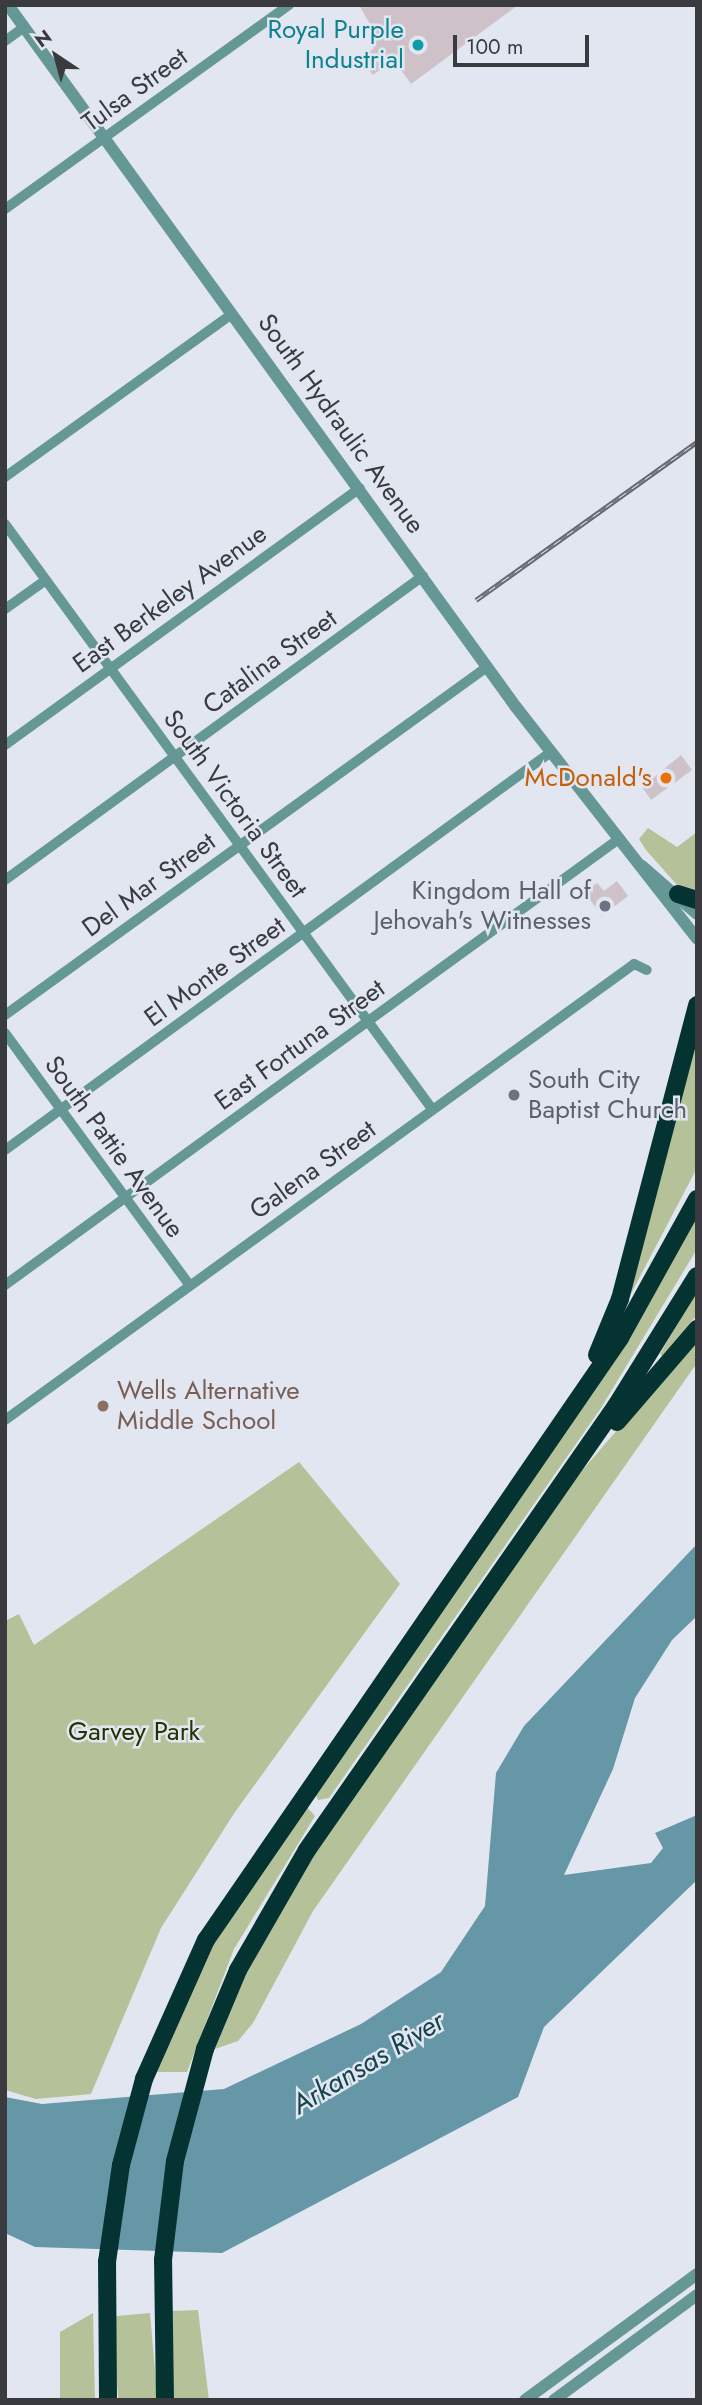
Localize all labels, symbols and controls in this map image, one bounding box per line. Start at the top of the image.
place label: Royal Purple Industrial [267,14,404,76]
north arrow [21,21,91,91]
scale bar [457,21,594,65]
text: N [29,23,57,54]
text: 100 m [466,32,523,62]
marker: Royal Purple Industrial [410,37,426,53]
street label: Tulsa Street [76,41,194,139]
street label: South Hydraulic Avenue [251,308,431,540]
street label: East Berkeley Avenue [67,518,273,680]
street label: Catalina Street [197,603,343,721]
street label: South Victoria Street [156,704,314,904]
place label: McDonald's [524,762,652,794]
marker: McDonald's [658,770,674,786]
street label: Del Mar Street [76,826,222,944]
place label: Kingdom Hall of Jehovah's Witnesses [373,875,591,936]
marker: Kingdom Hall of Jehovah's Witnesses [597,898,613,914]
street label: El Monte Street [138,910,292,1034]
street label: East Fortuna Street [209,973,391,1117]
street label: South Pattie Avenue [38,1050,190,1244]
place label: South City Baptist Church [528,1064,687,1126]
marker: South City Baptist Church [506,1087,522,1103]
street label: Galena Street [244,1114,382,1226]
place label: Wells Alternative Middle School [117,1375,300,1436]
marker: Wells Alternative Middle School [95,1398,111,1414]
park label: Garvey Park [68,1716,200,1748]
water label: Arkansas River [286,2004,450,2122]

